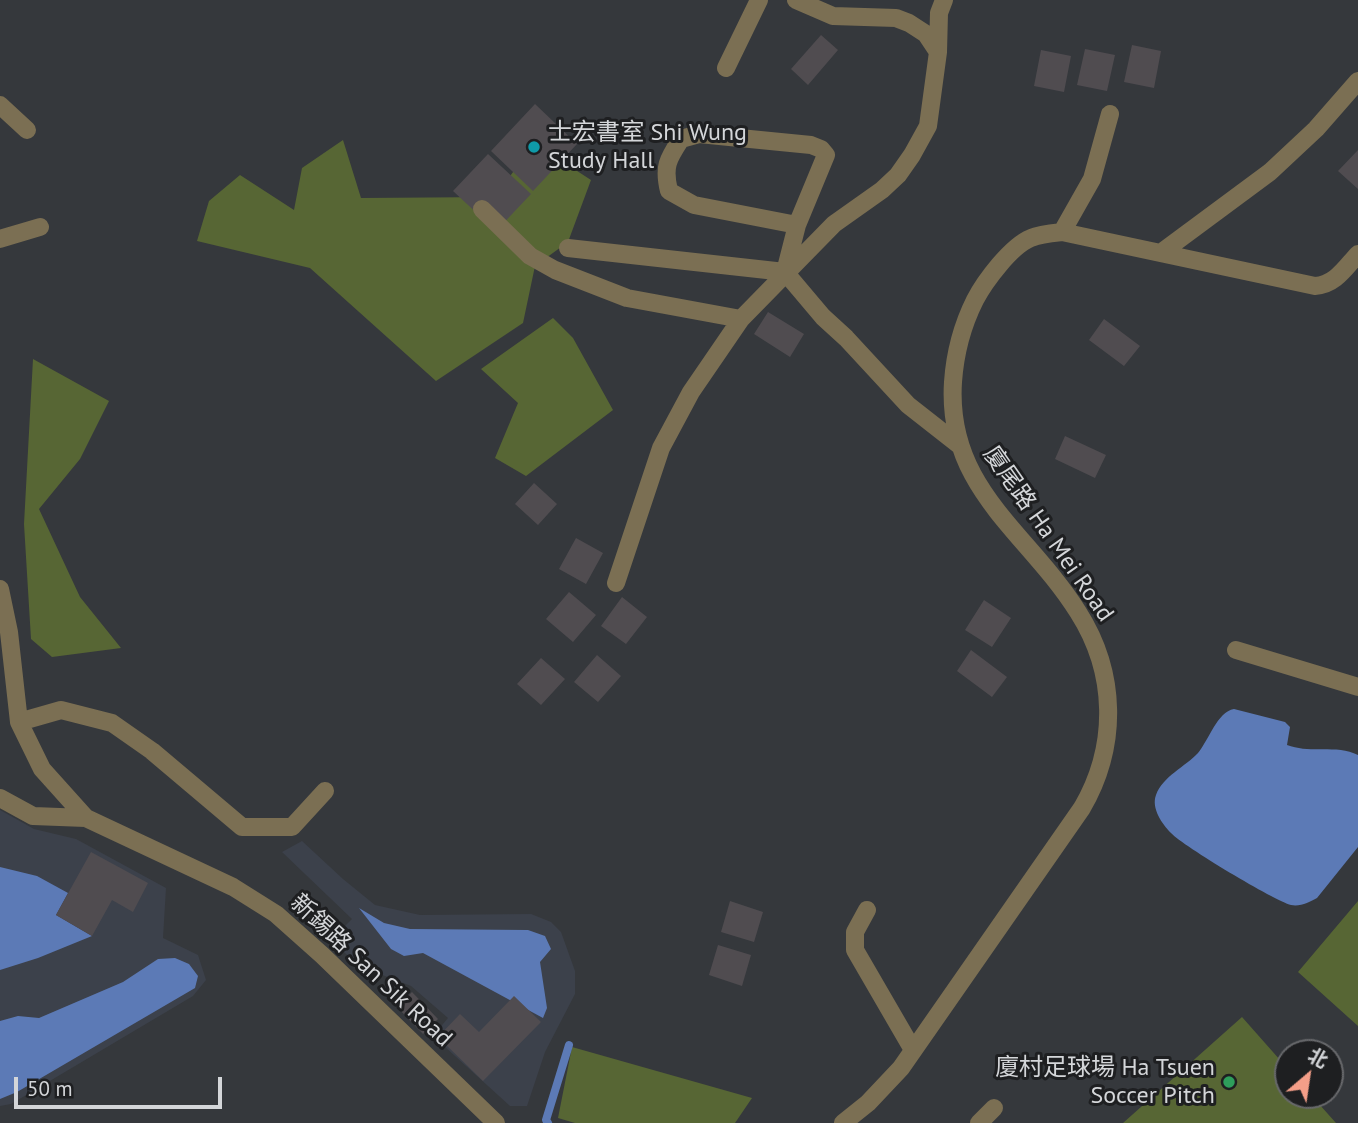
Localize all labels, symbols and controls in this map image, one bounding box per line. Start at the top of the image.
place label: 士宏書室 Shi Wung Study Hall [548,119,747,175]
marker: 士宏書室 Shi Wung Study Hall [526,139,542,155]
street label: 廈尾路 Ha Mei Road [977,441,1119,627]
street label: 新錫路 San Sik Road [284,889,458,1053]
north arrow [1274,1039,1344,1109]
text: 北 [1304,1042,1332,1072]
place label: 廈村足球場 Ha Tsuen Soccer Pitch [995,1054,1215,1110]
scale bar [18,1064,226,1108]
marker: 廈村足球場 Ha Tsuen Soccer Pitch [1221,1074,1237,1090]
text: 50 m [27,1075,73,1102]

